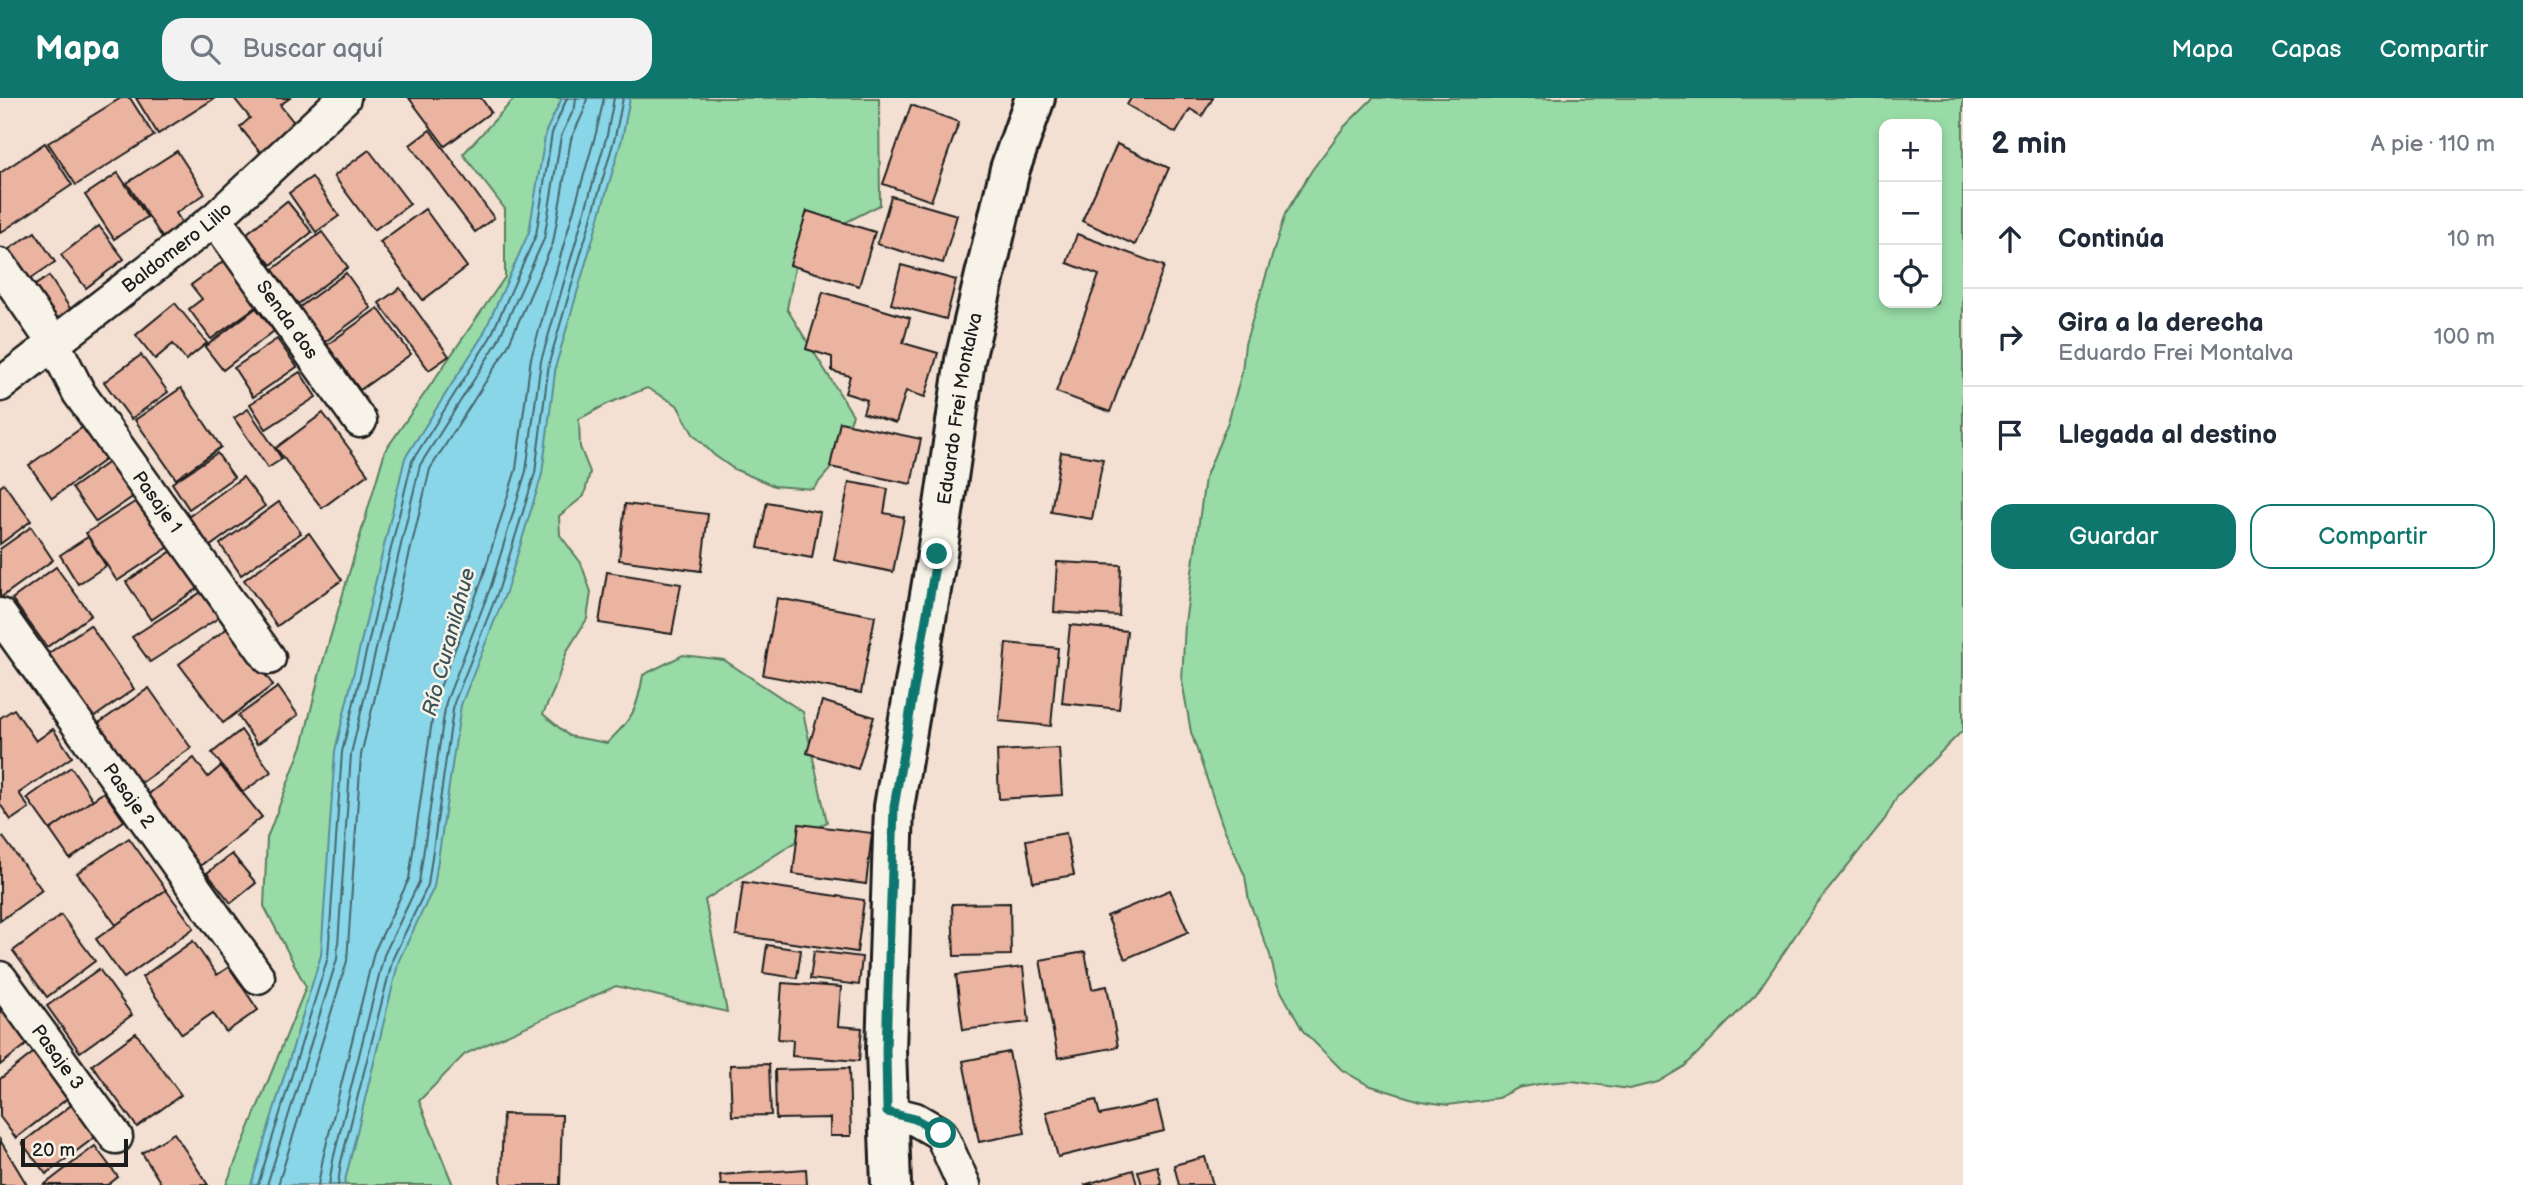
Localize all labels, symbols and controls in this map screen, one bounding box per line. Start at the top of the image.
search box [162,18,652,81]
text: Mapa [35,29,120,69]
icon: search [186,30,224,68]
text: Buscar aquí [242,34,383,65]
text: Mapa [2172,35,2233,64]
text: Capas [2271,35,2341,64]
text: Compartir [2379,35,2488,64]
map controls [1879,119,1942,308]
button: + [1879,119,1942,182]
text: 2 min [1991,126,2067,162]
text: A pie · 110 m [2371,130,2495,158]
button: − [1879,182,1942,245]
street label: Baldomero Lillo [117,198,237,298]
icon: ahead [1991,220,2029,258]
text: Continúa [2058,224,2165,255]
text: 10 m [2447,225,2495,253]
button: locate [1879,245,1942,308]
street label: Senda dos [251,276,323,364]
text: Gira a la derecha [2058,308,2264,339]
street label: Eduardo Frei Montalva [933,310,987,506]
icon: right [1991,318,2029,356]
text: 100 m [2434,323,2495,351]
text: Eduardo Frei Montalva [2058,339,2293,367]
icon: arrive [1991,416,2029,454]
text: Llegada al destino [2058,420,2277,451]
street label: Pasaje 1 [127,467,187,537]
button: Guardar [1991,504,2236,569]
button: Compartir [2250,504,2495,569]
route end [921,538,952,569]
water label: Río Curanilahue [417,565,481,719]
street label: Pasaje 2 [98,759,160,833]
street label: Pasaje 3 [26,1020,89,1094]
route start [925,1117,956,1148]
scale bar [21,1136,128,1168]
text: 20 m [32,1139,75,1162]

